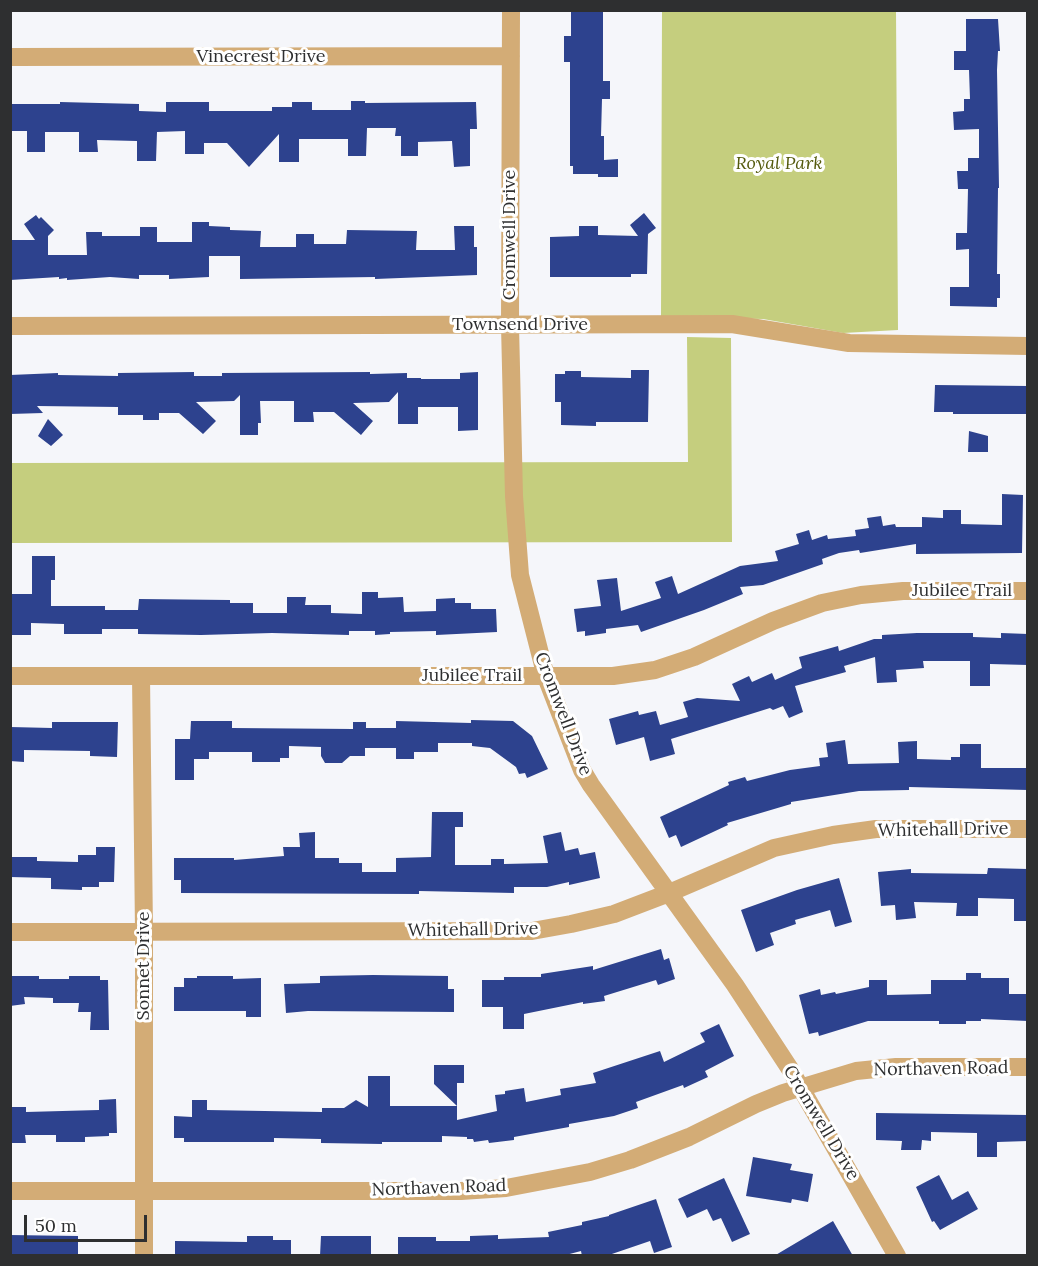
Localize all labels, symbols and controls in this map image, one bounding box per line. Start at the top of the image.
street label: Vinecrest Drive [196,46,326,68]
park label: Royal Park [735,153,823,175]
street label: Cromwell Drive [499,170,521,300]
street label: Townsend Drive [452,314,588,336]
street label: Jubilee Trail [912,580,1012,602]
street label: Cromwell Drive [530,649,596,779]
street label: Jubilee Trail [422,665,522,687]
street label: Whitehall Drive [877,818,1009,842]
street label: Sonnet Drive [133,912,155,1020]
street label: Whitehall Drive [407,918,539,942]
street label: Northaven Road [873,1057,1009,1081]
street label: Cromwell Drive [778,1062,864,1184]
street label: Northaven Road [371,1175,507,1201]
scale bar [27,1203,150,1241]
text: 50 m [35,1214,77,1237]

